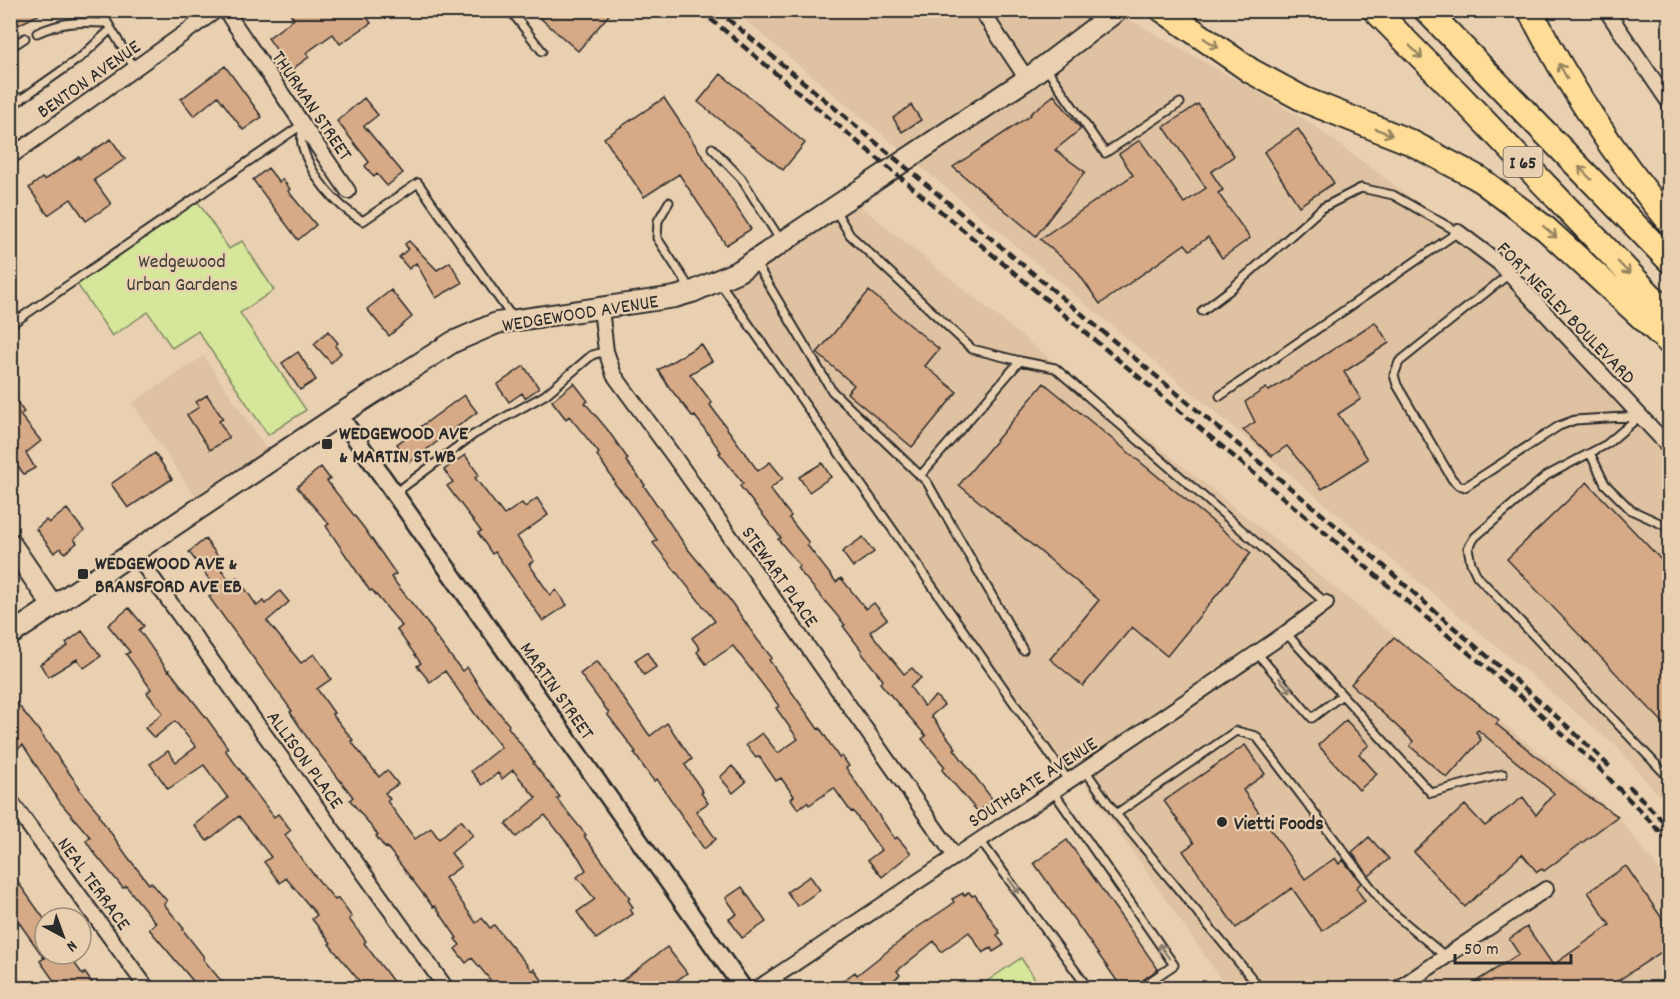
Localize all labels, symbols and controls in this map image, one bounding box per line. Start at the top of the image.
street label: BENTON AVENUE [32,34,147,127]
one-way arrow [1202,37,1219,49]
one-way arrow [1409,44,1424,59]
street label: THURMAN STREET [263,46,358,167]
one-way arrow [1556,63,1568,80]
one-way arrow [1374,127,1393,138]
road number: I 65 [1504,147,1543,177]
one-way arrow [1578,166,1592,181]
one-way arrow [1542,226,1558,239]
street label: FORT NEGLEY BOULEVARD [1489,236,1641,392]
park label: Wedgewood Urban Gardens [126,249,238,300]
one-way arrow [1617,260,1631,275]
street label: WEDGEWOOD AVENUE [500,289,661,341]
place label: WEDGEWOOD AVE & MARTIN ST WB [339,421,469,472]
marker: WEDGEWOOD AVE & MARTIN ST WB [320,437,334,451]
street label: STEWART PLACE [733,521,824,634]
place label: WEDGEWOOD AVE & BRANSFORD AVE EB [95,551,242,602]
marker: WEDGEWOOD AVE & BRANSFORD AVE EB [76,567,90,581]
street label: MARTIN STREET [511,637,600,746]
one-way arrow [1278,677,1292,692]
street label: ALLISON PLACE [258,706,349,816]
street label: SOUTHGATE AVENUE [963,731,1104,836]
place label: Vietti Foods [1234,811,1324,839]
marker: Vietti Foods [1215,815,1229,829]
street label: NEAL TERRACE [49,832,136,937]
one-way arrow [1008,878,1020,894]
north arrow [33,906,93,966]
scale bar [1455,927,1570,965]
text: N [61,934,82,957]
text: 50 m [1464,938,1499,963]
one-way arrow [1158,943,1170,959]

